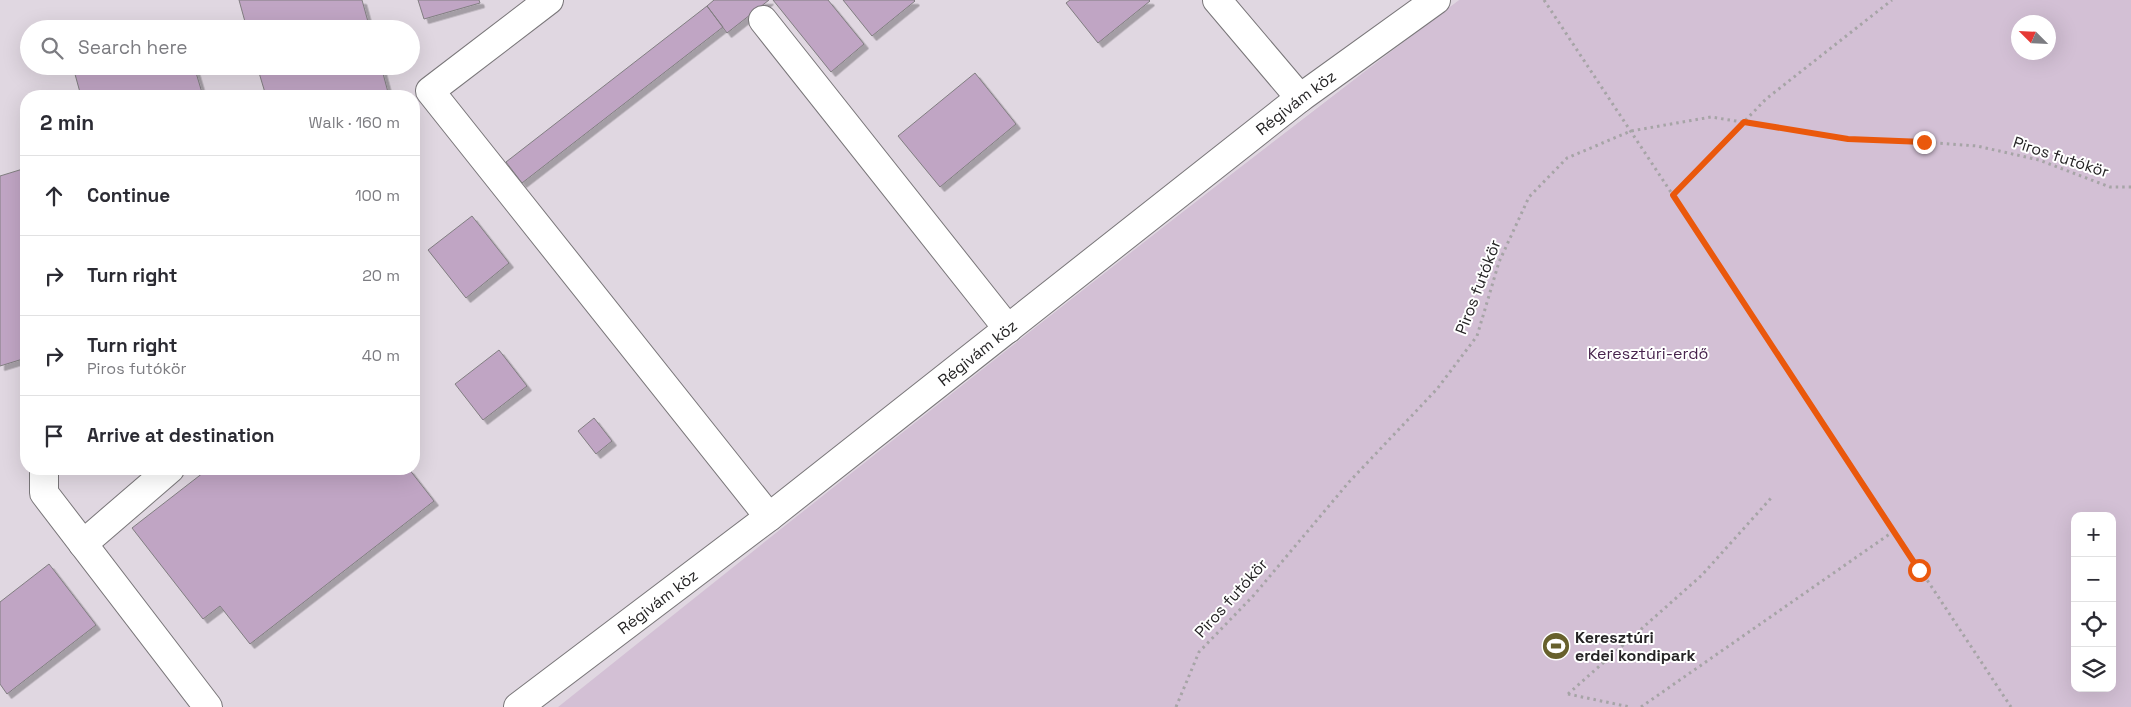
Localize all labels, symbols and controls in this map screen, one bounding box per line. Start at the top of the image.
north arrow [2011,15,2056,60]
search box [20,20,420,75]
icon: search [38,34,66,62]
text: Search here [78,35,188,60]
street label: Régivám köz [1251,65,1340,140]
text: 2 min [40,109,94,136]
text: Walk · 160 m [309,112,400,133]
route end [1913,131,1936,154]
street label: Piros futókör [2010,132,2112,182]
icon: ahead [40,182,68,210]
text: Continue [87,183,170,208]
text: 100 m [355,185,400,206]
street label: Piros futókör [1450,237,1506,337]
icon: right [40,262,68,290]
text: Turn right [87,263,177,288]
text: 20 m [362,265,400,286]
street label: Régivám köz [933,315,1021,391]
text: Turn right [87,333,177,358]
icon: right [40,342,68,370]
park label: Keresztúri-erdő [1588,343,1708,364]
text: 40 m [362,345,400,366]
text: Piros futókör [87,358,187,379]
icon: arrive [40,422,68,450]
text: Arrive at destination [87,423,275,448]
map controls [2071,512,2116,692]
button: + [2071,512,2116,557]
street label: Piros futókör [1190,554,1272,642]
button: − [2071,557,2116,602]
route start [1908,559,1931,582]
street label: Régivám köz [613,564,702,639]
button: locate [2071,602,2116,647]
place label: Keresztúri erdei kondipark [1575,627,1696,666]
sports icon: Keresztúri erdei kondipark [1541,631,1571,661]
button: layers [2071,647,2116,692]

